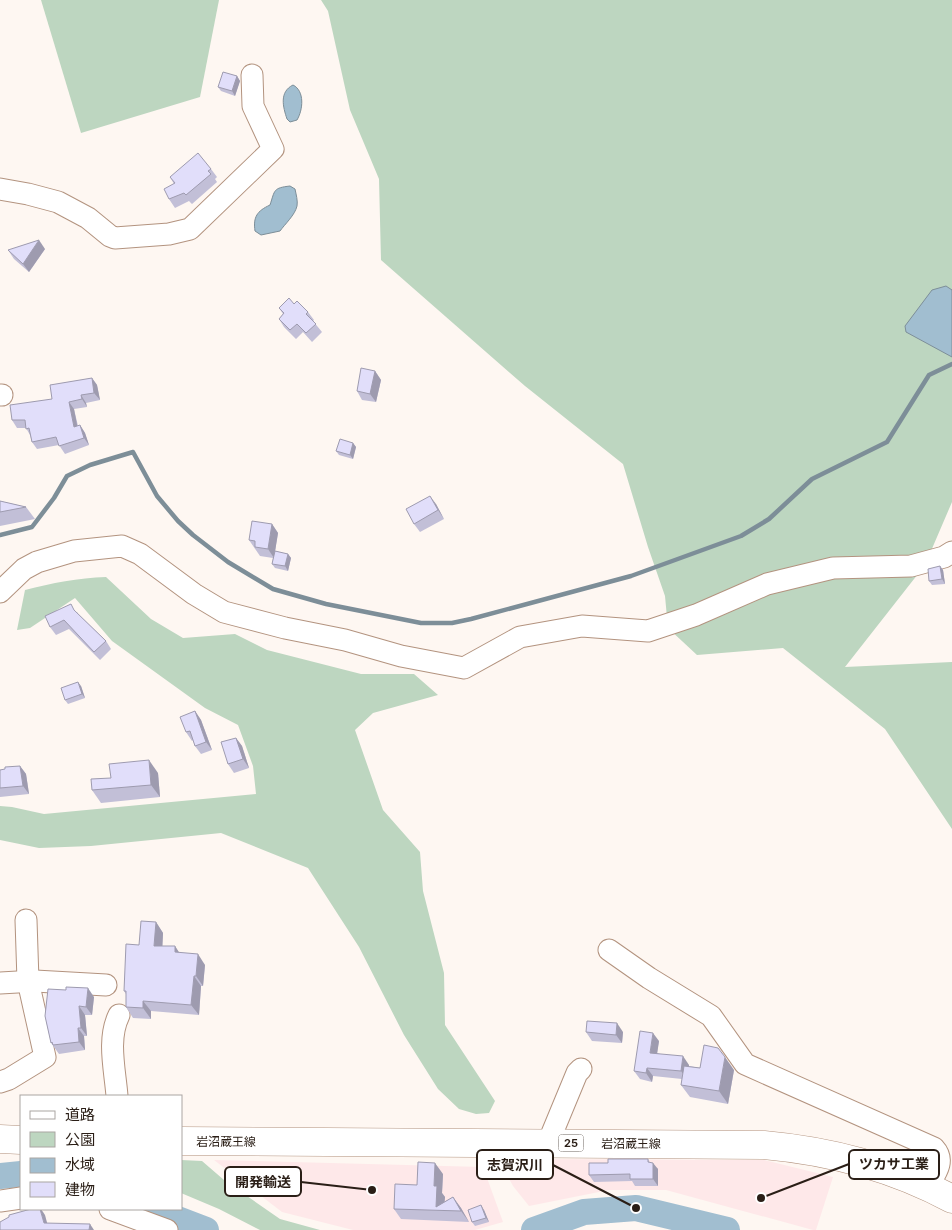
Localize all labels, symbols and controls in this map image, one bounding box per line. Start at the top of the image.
legend [20,1095,182,1210]
text: 道路 [65,1105,95,1124]
text: 公園 [65,1130,95,1149]
street label: 岩沼蔵王線 [196,1134,256,1149]
road number: 25 [558,1134,584,1152]
street label: 岩沼蔵王線 [601,1136,661,1151]
callout: 志賀沢川 [477,1150,553,1179]
callout: ツカサ工業 [849,1150,939,1179]
text: 水域 [65,1155,95,1174]
text: ツカサ工業 [859,1155,929,1172]
text: 志賀沢川 [487,1156,543,1173]
callout: 開発輸送 [225,1167,301,1196]
text: 開発輸送 [235,1173,291,1190]
text: 建物 [65,1180,95,1199]

